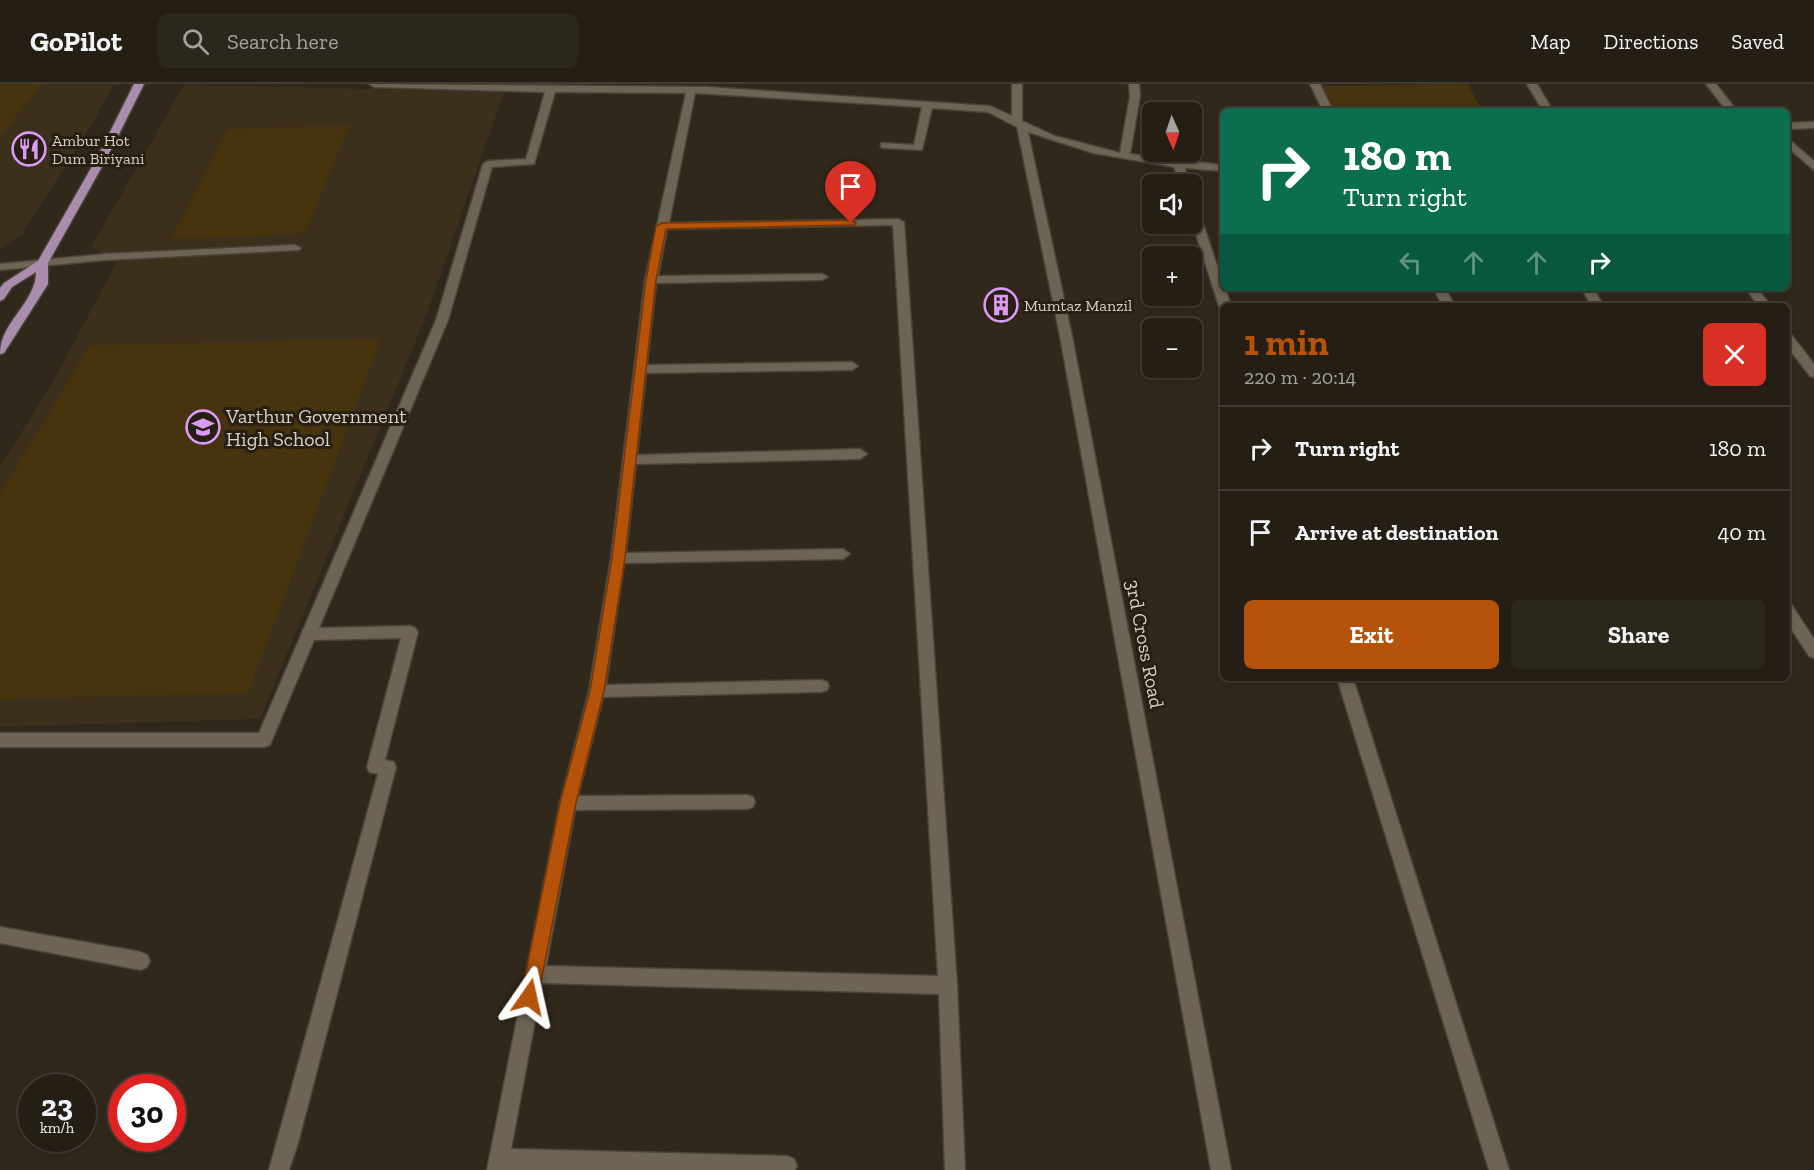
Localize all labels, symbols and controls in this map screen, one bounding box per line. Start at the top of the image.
search box [158,14,578,68]
text: GoPilot [30,25,122,58]
icon: search [179,25,212,58]
text: Search here [227,28,338,55]
text: Map [1531,29,1571,54]
text: Directions [1604,29,1698,54]
text: Saved [1731,29,1784,54]
north arrow [1142,102,1202,162]
map controls [1142,102,1202,378]
text: 180 m [1343,130,1451,181]
restaurant icon: Ambur Hot Dum Biriyani [11,131,47,167]
place label: Ambur Hot Dum Biriyani [52,131,145,168]
icon: right [1244,132,1322,210]
pin [825,161,876,223]
icon: arrive [834,170,867,203]
button: sound [1142,174,1202,234]
text: Turn right [1343,181,1467,213]
button: + [1142,246,1202,306]
icon: left [1394,246,1427,279]
icon: ahead [1457,246,1490,279]
icon: ahead [1520,246,1553,279]
icon: right [1583,246,1616,279]
building icon: Mumtaz Manzil [983,287,1019,323]
place label: Mumtaz Manzil [1024,296,1132,315]
button: − [1142,318,1202,378]
text: 1 min [1244,321,1329,364]
button: close [1703,323,1766,386]
text: 220 m · 20:14 [1244,365,1356,389]
place label: Varthur Government High School [225,404,407,451]
school or university icon: Varthur Government High School [185,409,221,445]
icon: right [1244,432,1277,465]
text: Turn right [1295,435,1399,462]
text: 180 m [1709,435,1766,462]
icon: arrive [1244,516,1277,549]
text: Arrive at destination [1295,519,1498,546]
text: 40 m [1717,519,1766,546]
street label: 3rd Cross Road [1121,578,1169,710]
button: Exit [1244,600,1499,669]
button: Share [1511,600,1766,669]
position arrow [497,965,561,1029]
speed limit sign: 30 [108,1074,186,1152]
text: 23 [41,1088,73,1124]
text: km/h [40,1119,74,1137]

